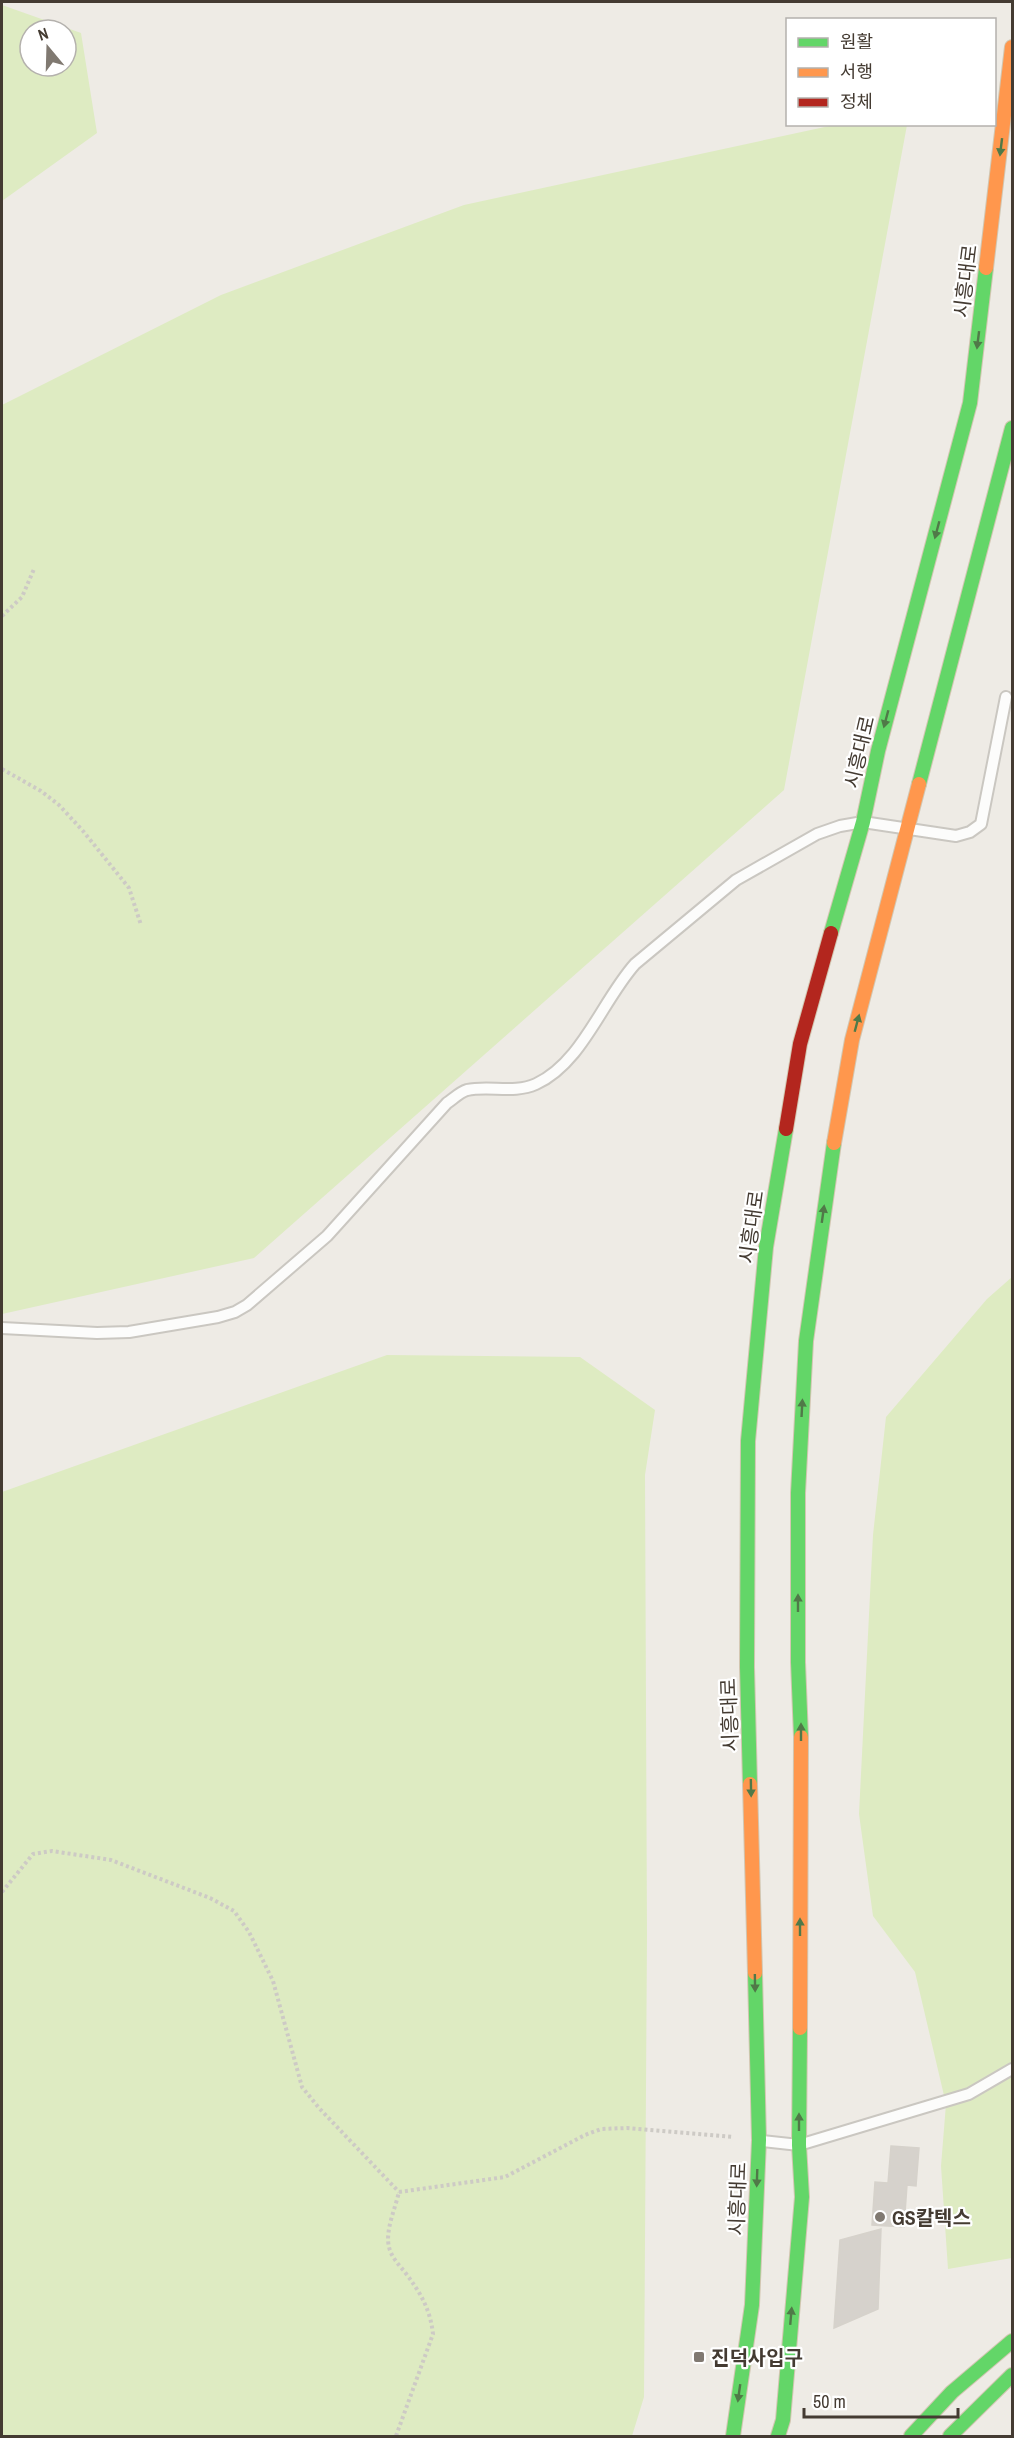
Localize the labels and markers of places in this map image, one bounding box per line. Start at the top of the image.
place label: GS칼텍스 [892,2204,971,2231]
marker: GS칼텍스 [873,2210,887,2224]
place label: 진덕사입구 [711,2344,803,2371]
marker: 진덕사입구 [692,2350,706,2364]

